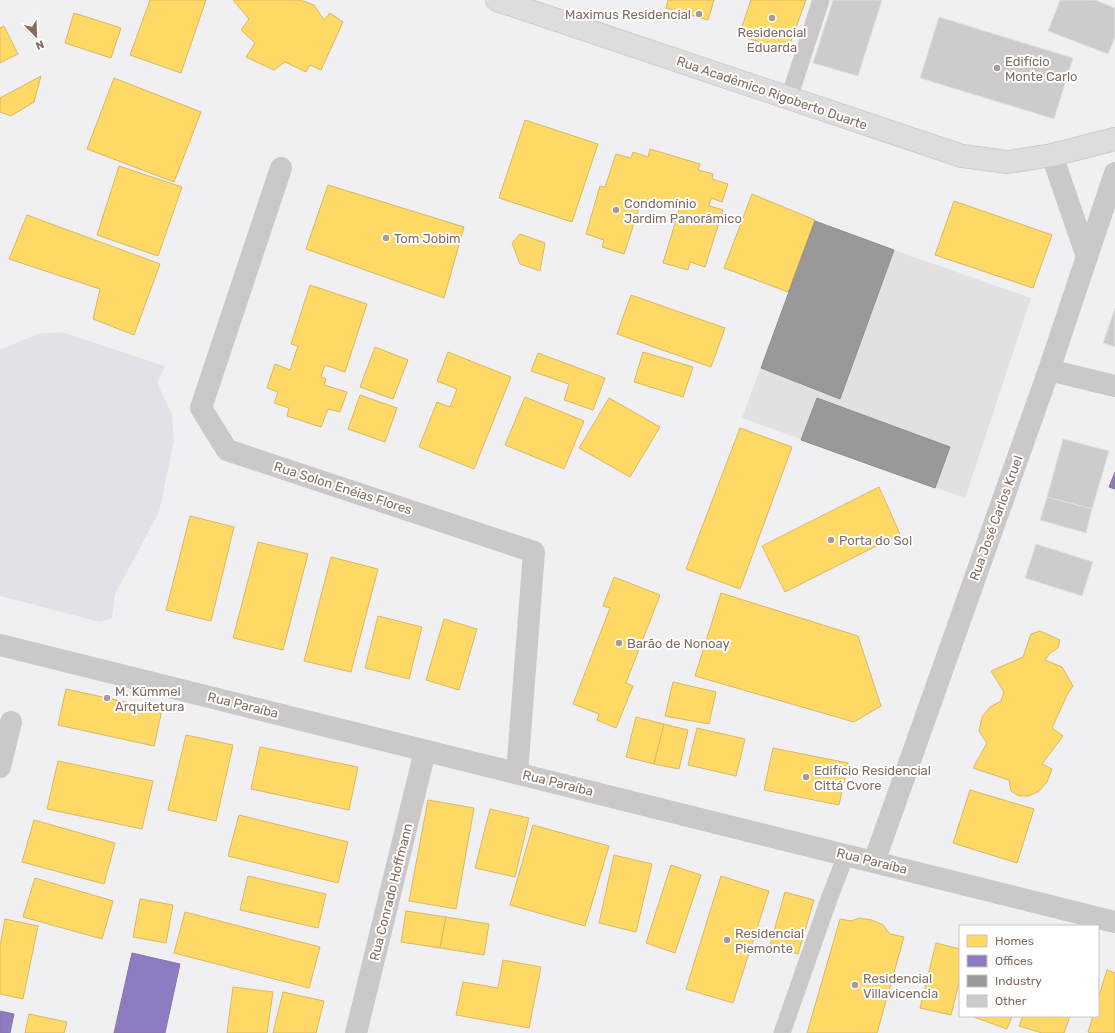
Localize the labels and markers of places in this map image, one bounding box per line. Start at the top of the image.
place label: Maximus Residencial [565,7,691,22]
marker: Maximus Residencial [694,9,704,19]
marker: Residencial Eduarda [767,13,777,23]
place label: Residencial Eduarda [737,25,807,55]
place label: Edifício Monte Carlo [1005,54,1078,84]
marker: Edifício Monte Carlo [992,63,1002,73]
place label: Condomínio Jardim Panorâmico [624,196,742,226]
marker: Condomínio Jardim Panorâmico [611,205,621,215]
place label: Tom Jobim [394,231,461,246]
marker: Tom Jobim [381,233,391,243]
place label: Porta do Sol [839,533,912,548]
marker: Porta do Sol [826,535,836,545]
place label: Barão de Nonoay [627,636,730,651]
marker: Barão de Nonoay [614,638,624,648]
place label: M. Kümmel Arquitetura [115,684,184,714]
marker: M. Kümmel Arquitetura [102,693,112,703]
place label: Edifício Residencial Cittá Cvore [814,763,931,793]
marker: Edifício Residencial Cittá Cvore [801,772,811,782]
place label: Residencial Piemonte [735,926,804,956]
marker: Residencial Piemonte [722,935,732,945]
place label: Residencial Villavicencia [863,971,938,1001]
marker: Residencial Villavicencia [850,980,860,990]

